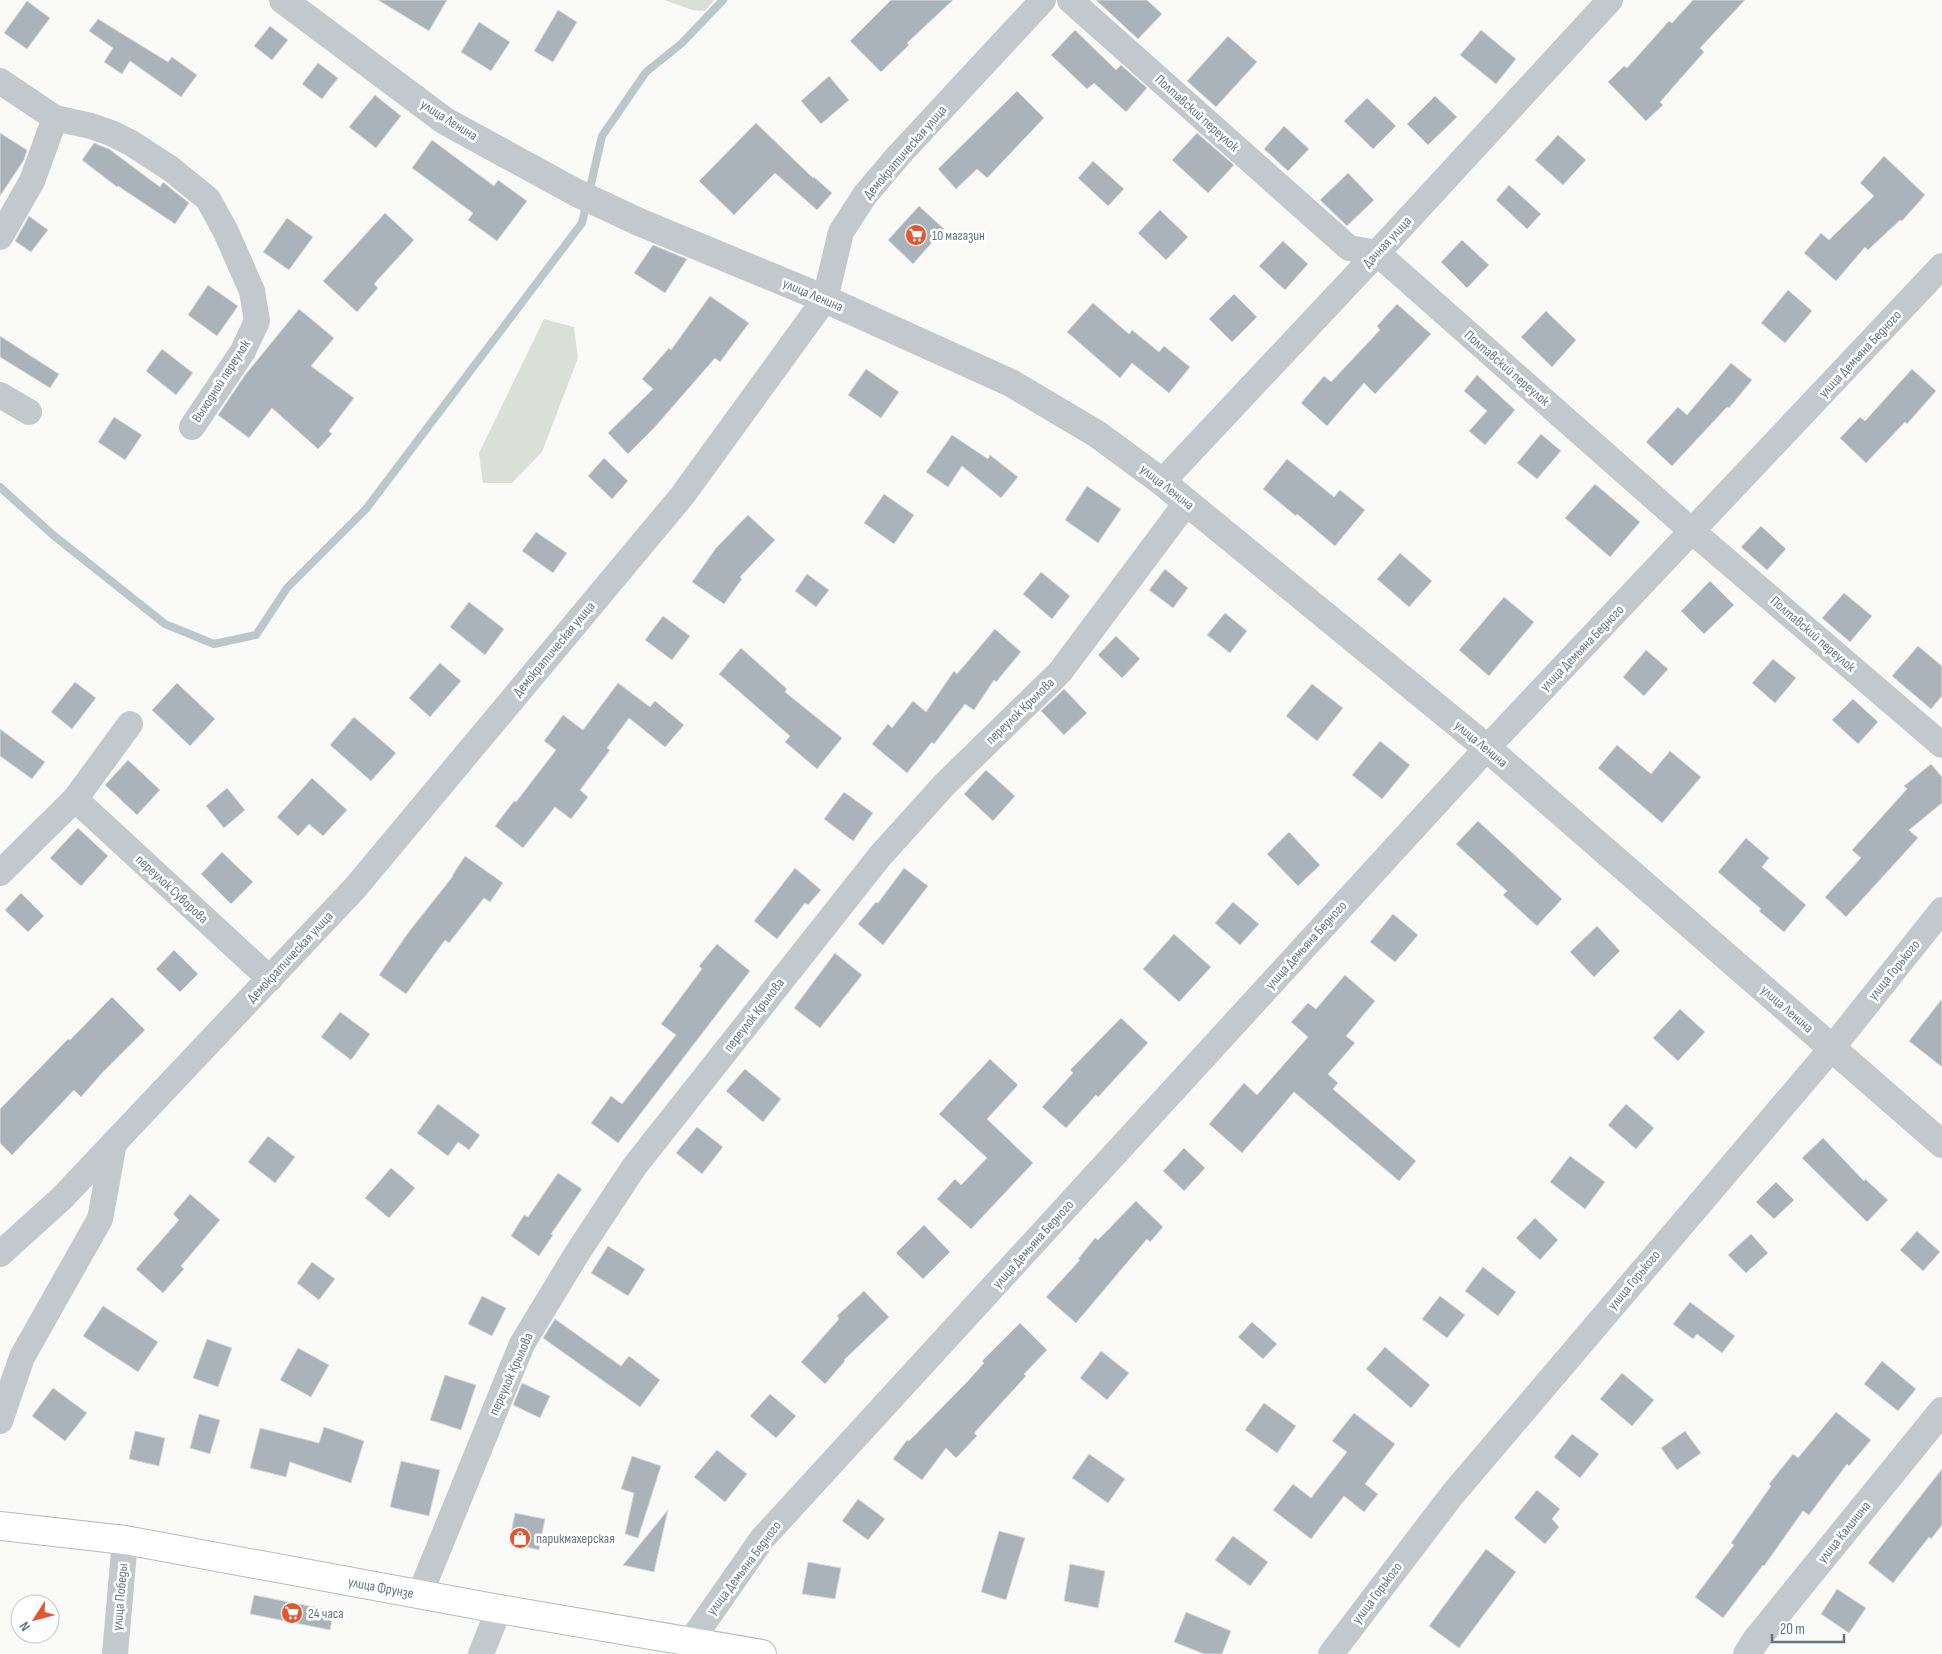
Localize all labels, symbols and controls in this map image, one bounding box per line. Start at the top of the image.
street label: Полтавский переулок [1151,71,1243,156]
street label: улица Ленина [417,96,481,144]
street label: Демократическая улица [860,102,950,202]
street label: Дачная улица [1359,213,1415,271]
supermarket icon: 10 магазин [904,223,928,247]
place label: 10 магазин [932,227,985,244]
street label: улица Ленина [780,275,846,315]
street label: улица Демьяна Бедного [1815,307,1905,401]
street label: Полтавский переулок [1461,326,1554,410]
street label: Выходной переулок [188,336,254,425]
street label: улица Ленина [1136,461,1198,513]
street label: Полтавский переулок [1767,592,1860,676]
street label: Демократическая улица [509,598,599,700]
street label: улица Демьяна Бедного [1537,601,1628,695]
street label: переулок Крылова [982,674,1058,748]
street label: улица Ленина [1451,717,1511,771]
street label: переулок Суворова [132,851,212,927]
street label: улица Демьяна Бедного [1262,897,1350,993]
street label: Демократическая улица [243,908,337,1006]
street label: улица Горького [1864,936,1924,1004]
street label: переулок Крылова [720,975,788,1055]
street label: улица Ленина [1757,982,1817,1036]
street label: улица Демьяна Бедного [989,1196,1077,1292]
street label: улица Горького [1604,1247,1664,1313]
street label: переулок Крылова [485,1330,537,1418]
street label: улица Калинина [1814,1498,1874,1566]
street label: улица Демьяна Бедного [703,1517,785,1618]
shop icon: парикмахерская [508,1526,532,1550]
place label: парикмахерская [536,1530,615,1547]
street label: улица Горького [1348,1559,1406,1627]
street label: улица Победы [109,1563,131,1631]
street label: улица Фрунзе [347,1573,415,1602]
north arrow [10,1594,60,1644]
supermarket icon: 24 часа [280,1601,304,1625]
place label: 24 часа [308,1605,344,1622]
scale bar [1772,1612,1844,1644]
text: N [16,1618,34,1634]
text: 20 m [1780,1620,1805,1639]

